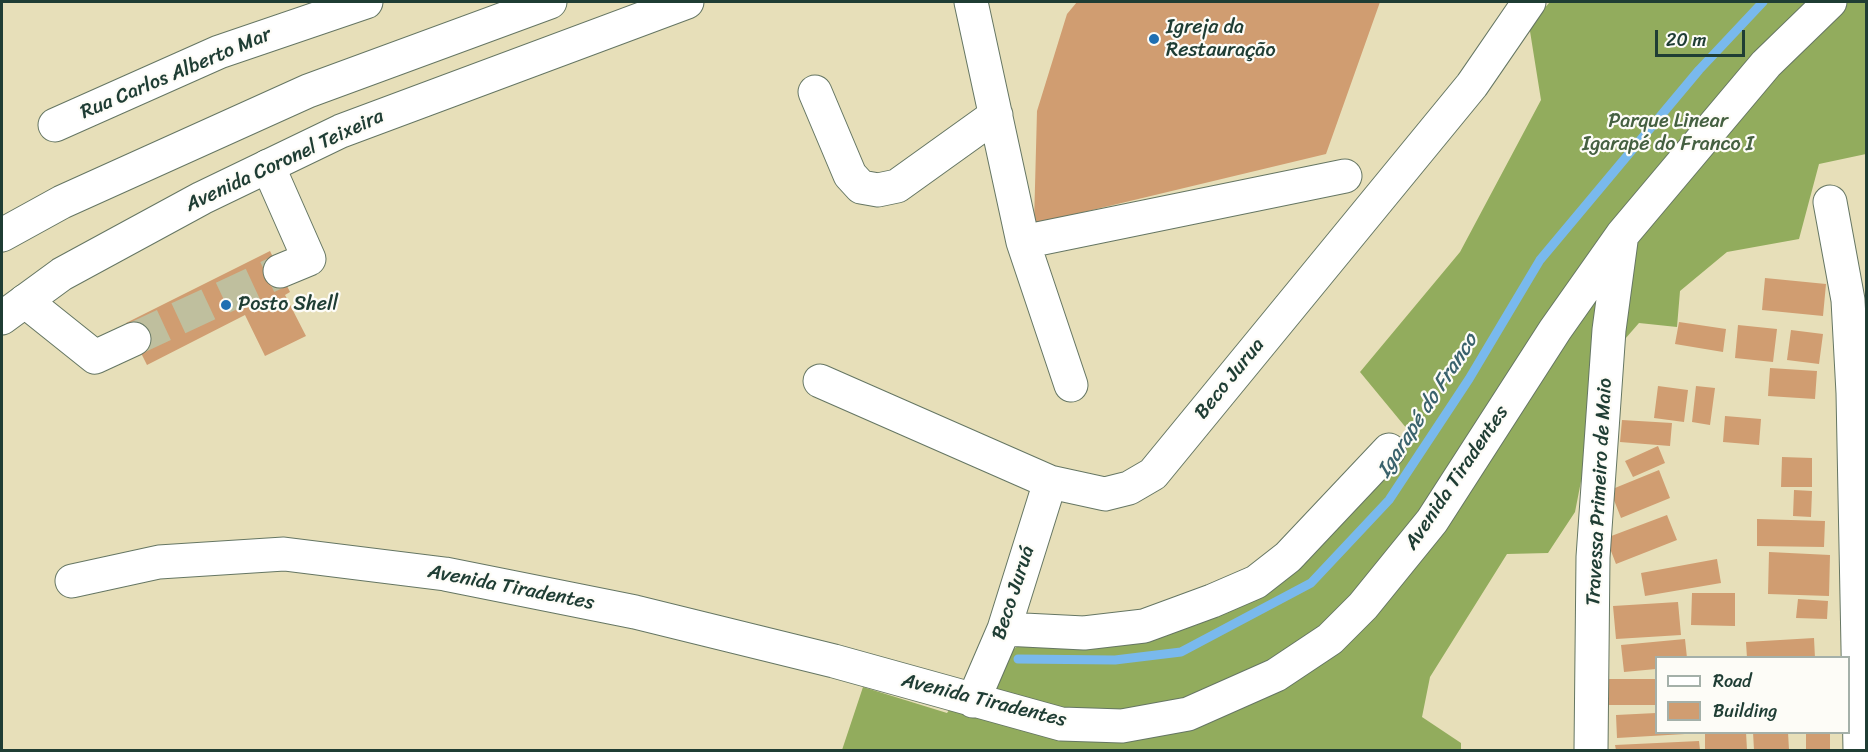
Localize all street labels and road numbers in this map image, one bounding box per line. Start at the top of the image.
street label: Rua Carlos Alberto Mar [77,23,275,125]
street label: Avenida Coronel Teixeira [182,105,388,217]
street label: Beco Jurua [1190,334,1270,424]
street label: Travessa Primeiro de Maio [1582,377,1618,607]
street label: Avenida Tiradentes [1400,401,1514,555]
street label: Beco Juruá [988,543,1040,643]
street label: Avenida Tiradentes [426,560,596,616]
street label: Avenida Tiradentes [899,669,1069,733]

